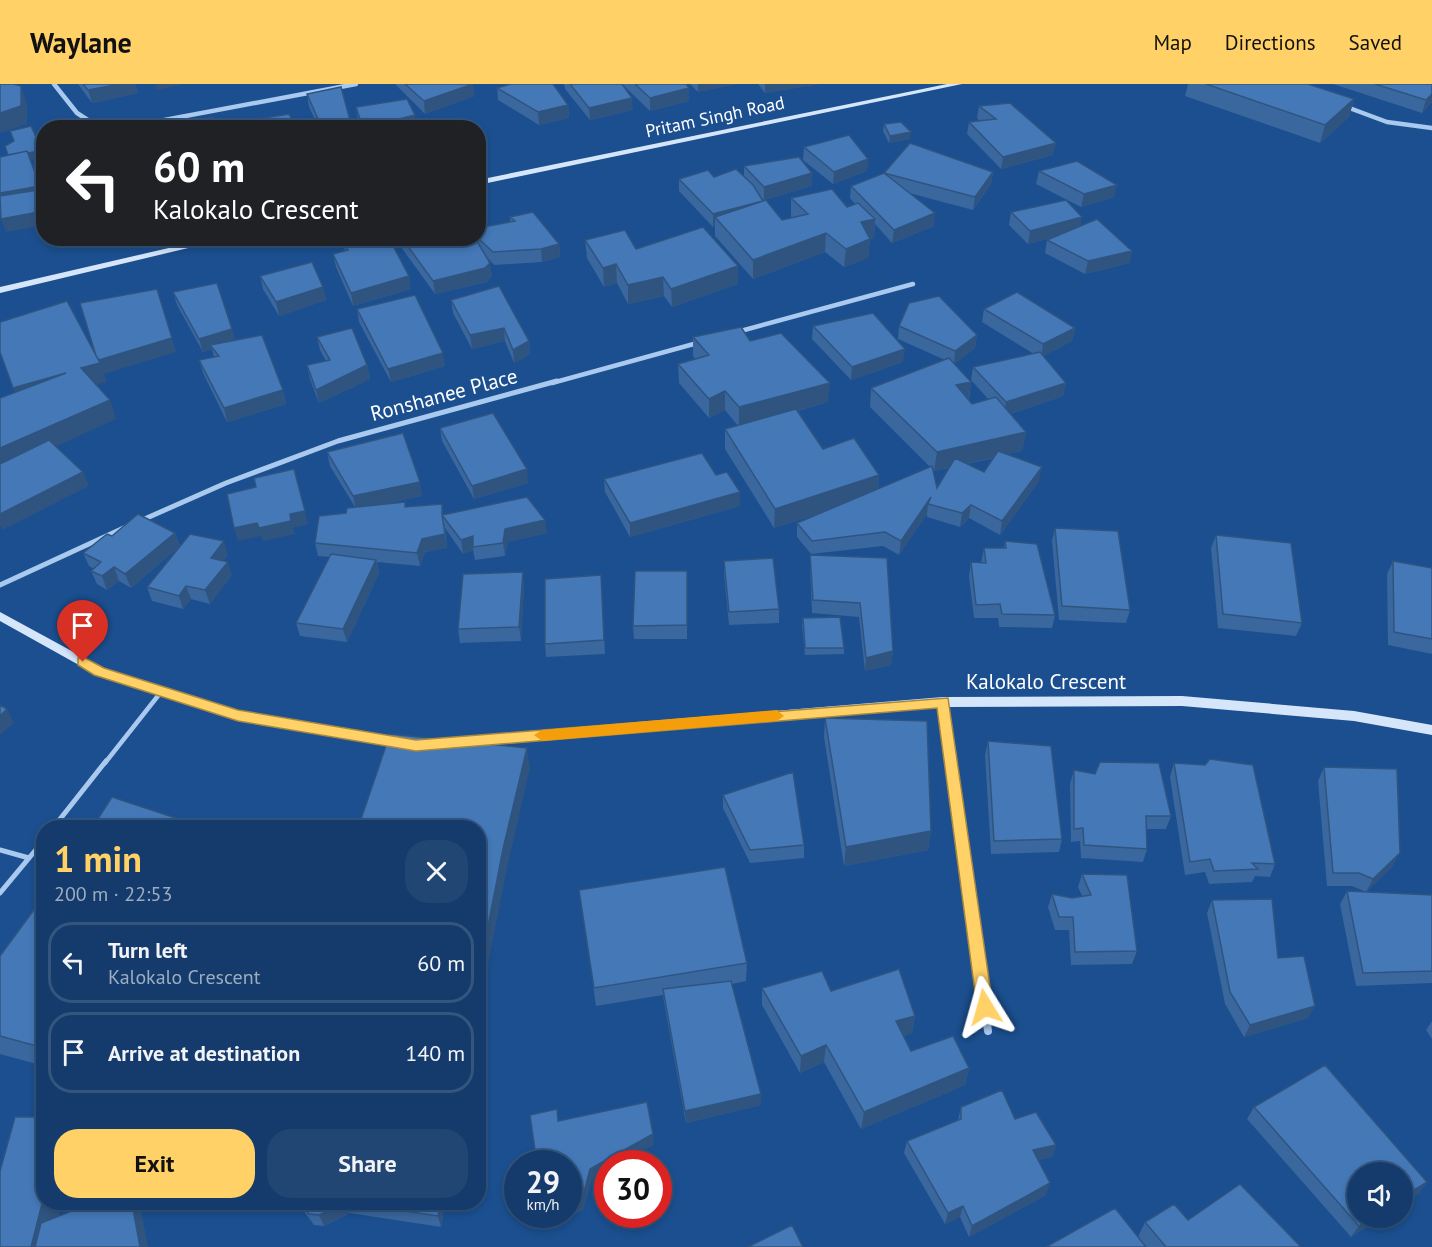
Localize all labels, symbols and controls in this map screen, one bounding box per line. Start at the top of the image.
text: Waylane [30,24,132,61]
text: Map [1153,29,1192,56]
text: Directions [1225,29,1316,56]
text: Saved [1349,29,1402,56]
street label: Pritam Singh Road [643,91,786,142]
text: 60 m [153,139,245,194]
icon: left [54,144,132,222]
text: Kalokalo Crescent [153,192,359,226]
street label: Ronshanee Place [367,362,520,427]
pin [57,600,108,662]
icon: arrive [66,609,99,642]
street label: Kalokalo Crescent [966,668,1126,695]
text: 1 min [54,835,142,882]
button: close [405,840,468,903]
text: 200 m · 22:53 [54,881,172,907]
text: Turn left [108,936,188,964]
icon: left [57,946,90,979]
text: 60 m [417,949,465,977]
text: Kalokalo Crescent [108,964,260,990]
position arrow [953,975,1017,1039]
icon: arrive [57,1036,90,1069]
text: Arrive at destination [108,1039,300,1067]
text: 140 m [405,1039,465,1067]
button: Exit [54,1129,255,1198]
button: Share [267,1129,468,1198]
speed limit sign: 30 [594,1150,672,1228]
text: 29 [526,1162,560,1201]
map controls [1347,1162,1413,1228]
button: sound [1347,1162,1413,1228]
text: km/h [527,1195,559,1214]

